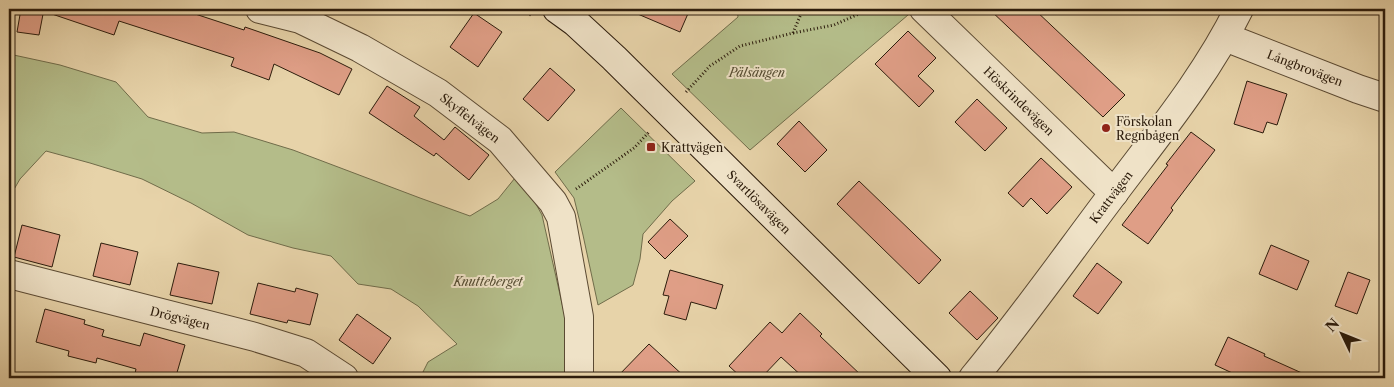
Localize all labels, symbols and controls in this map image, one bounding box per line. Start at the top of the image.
street label: Långbrovägen [1265,47,1346,90]
street label: Höskrindevägen [981,63,1058,139]
park label: Pälsängen [728,65,785,80]
street label: Skyffelvägen [437,90,503,146]
place label: Förskolan Regnbågen [1116,114,1180,143]
marker: Förskolan Regnbågen [1100,122,1112,134]
place label: Krattvägen [661,140,724,155]
marker: Krattvägen [645,141,657,153]
street label: Svartlösavägen [724,167,794,237]
street label: Krattvägen [1086,167,1136,226]
park label: Knutteberget [452,274,523,289]
street label: Drögvägen [148,303,212,333]
north arrow [1316,310,1366,360]
text: N [1322,315,1343,336]

